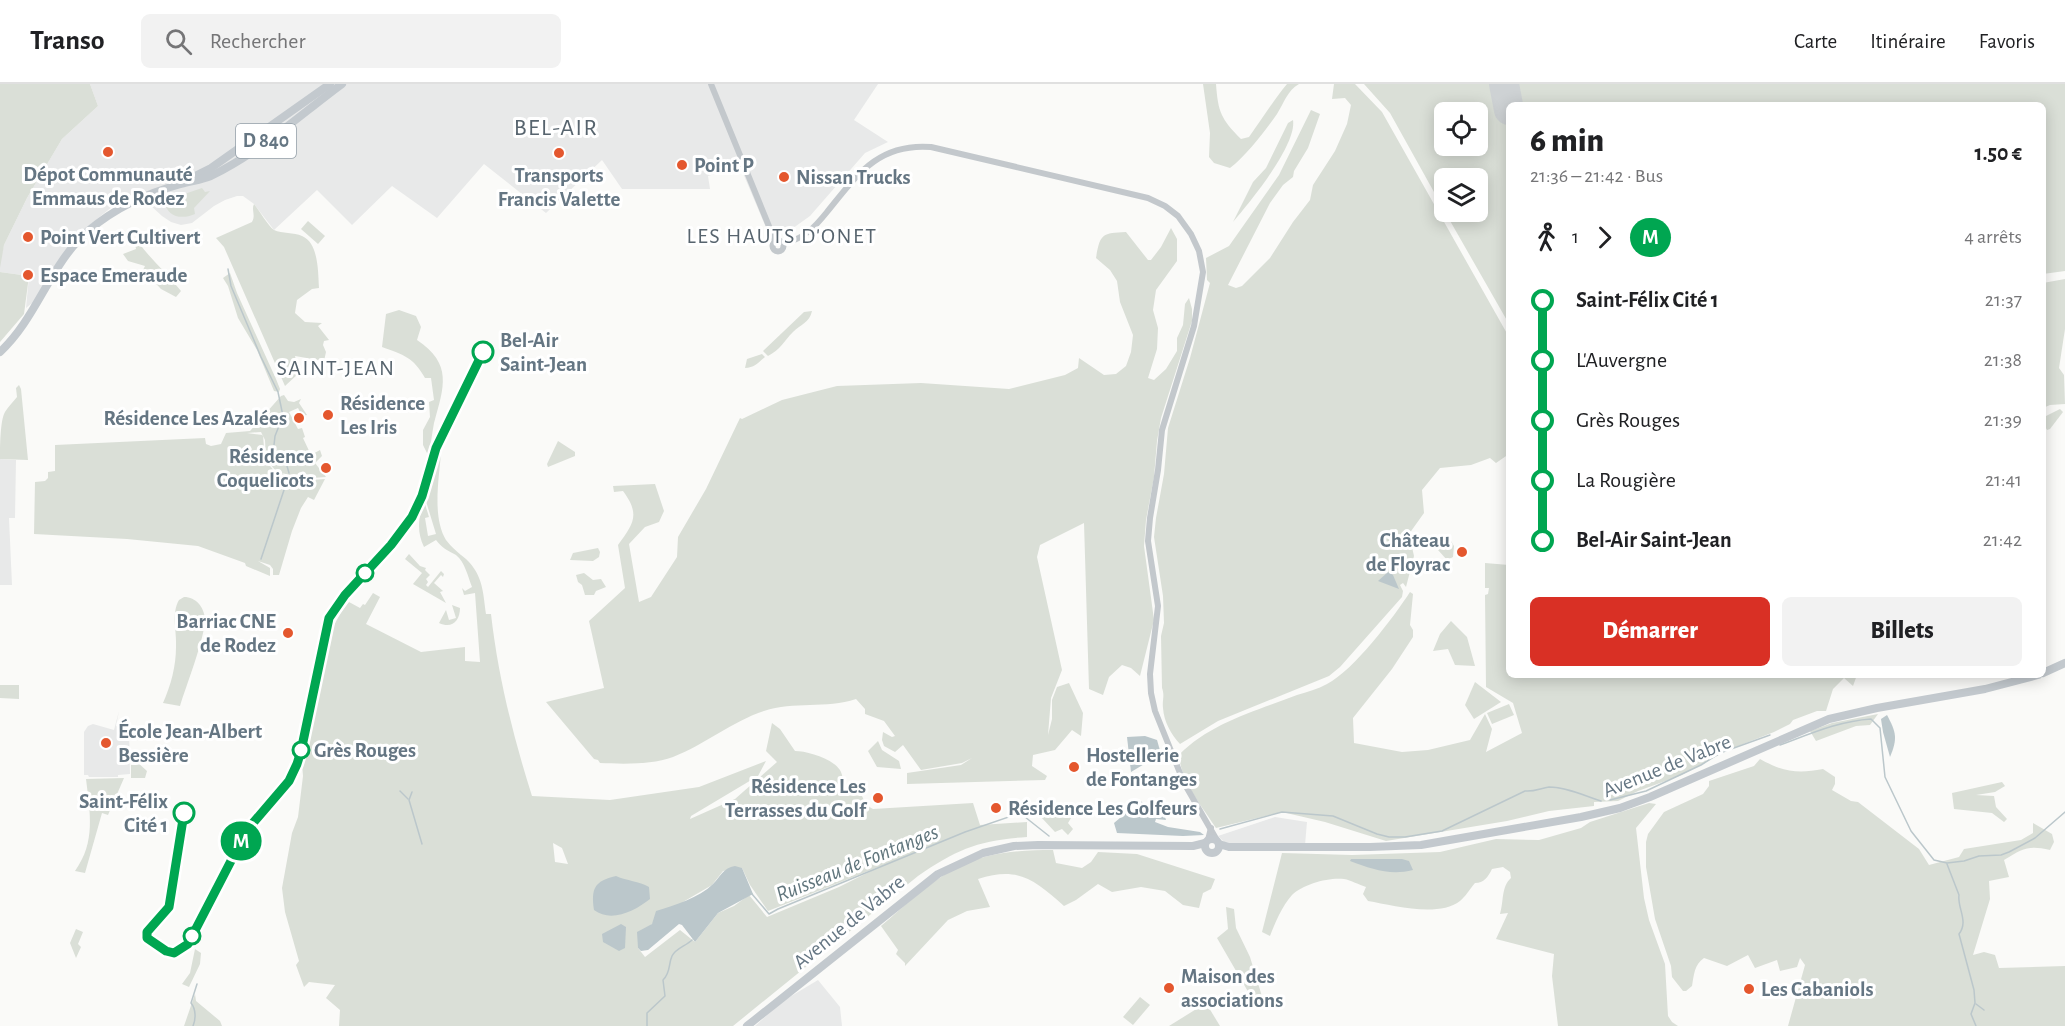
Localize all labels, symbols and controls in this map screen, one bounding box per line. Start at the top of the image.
search box [141,14,561,68]
icon: search [162,25,195,58]
text: Transo [30,27,105,55]
text: Rechercher [210,30,306,52]
text: Carte [1794,31,1837,52]
text: Itinéraire [1870,31,1946,52]
text: Favoris [1979,31,2035,52]
map controls [1434,102,1488,222]
button: locate [1434,102,1488,156]
district label: BEL-AIR [514,116,598,140]
road number: D 840 [236,124,296,158]
text: 6 min [1530,125,1604,158]
text: 1.50 € [1974,142,2022,164]
marker: Dépot Communauté Emmaus de Rodez [101,145,115,159]
marker: Transports Francis Valette [552,146,566,160]
place label: Point P [694,155,754,176]
marker: Point P [675,158,689,172]
place label: Dépot Communauté Emmaus de Rodez [23,164,193,209]
place label: Transports Francis Valette [498,165,620,210]
text: 21:36 – 21:42 · Bus [1530,166,1663,186]
place label: Nissan Trucks [796,167,911,188]
button: layers [1434,168,1488,222]
marker: Nissan Trucks [777,170,791,184]
icon: walk [1530,221,1563,254]
icon: forward [1588,221,1621,254]
district label: LES HAUTS D'ONET [687,225,877,247]
place label: Point Vert Cultivert [40,227,200,248]
text: 1 [1572,227,1579,247]
text: M [1642,227,1659,248]
text: 4 arrêts [1964,227,2022,247]
marker: Point Vert Cultivert [21,230,35,244]
place label: Espace Emeraude [40,265,187,286]
marker: Espace Emeraude [21,268,35,282]
text: Saint-Félix Cité 1 [1576,289,1719,311]
text: 21:37 [1985,290,2022,310]
place label: Bel-Air Saint-Jean [500,330,587,375]
marker: Bel-Air Saint-Jean [472,341,494,363]
text: L'Auvergne [1576,349,1667,371]
text: 21:38 [1984,350,2022,370]
district label: SAINT-JEAN [276,357,396,379]
place label: Résidence Les Iris [340,393,425,438]
place label: Résidence Les Azalées [104,408,287,429]
marker: Résidence Les Iris [321,408,335,422]
text: Grès Rouges [1576,409,1680,431]
text: 21:39 [1984,410,2022,430]
marker: Résidence Les Azalées [292,411,306,425]
place label: Résidence Coquelicots [217,446,314,491]
marker: Résidence Coquelicots [319,461,333,475]
text: La Rougière [1576,469,1676,491]
text: 21:41 [1985,470,2022,490]
text: Bel-Air Saint-Jean [1576,529,1732,551]
place label: Château de Floyrac [1366,530,1450,575]
text: 21:42 [1983,530,2022,550]
marker: Château de Floyrac [1455,545,1469,559]
unlabelled marker [356,564,374,582]
button: Démarrer [1530,597,1770,666]
button: Billets [1782,597,2022,666]
place label: Barriac CNE de Rodez [176,611,276,656]
marker: Barriac CNE de Rodez [281,626,295,640]
place label: École Jean-Albert Bessière [118,718,262,766]
street label: Avenue de Vabre [1600,731,1734,801]
marker: École Jean-Albert Bessière [99,736,113,750]
place label: Grès Rouges [314,740,416,761]
marker: Grès Rouges [292,741,310,759]
place label: Hostellerie de Fontanges [1086,745,1197,790]
marker: Hostellerie de Fontanges [1067,760,1081,774]
place label: Résidence Les Terrasses du Golf [725,776,868,821]
place label: Saint-Félix Cité 1 [79,791,168,836]
marker: Résidence Les Terrasses du Golf [871,791,885,805]
place label: Résidence Les Golfeurs [1008,798,1197,819]
marker: Résidence Les Golfeurs [989,801,1003,815]
marker: Saint-Félix Cité 1 [173,802,195,824]
water label: Ruisseau de Fontanges [773,820,941,906]
line badge: M [222,822,260,861]
text: M [233,831,249,852]
street label: Avenue de Vabre [789,871,909,973]
unlabelled marker [183,927,201,945]
place label: Maison des associations [1181,966,1283,1011]
place label: Les Cabaniols [1761,979,1874,1000]
marker: Maison des associations [1162,981,1176,995]
marker: Les Cabaniols [1742,982,1756,996]

